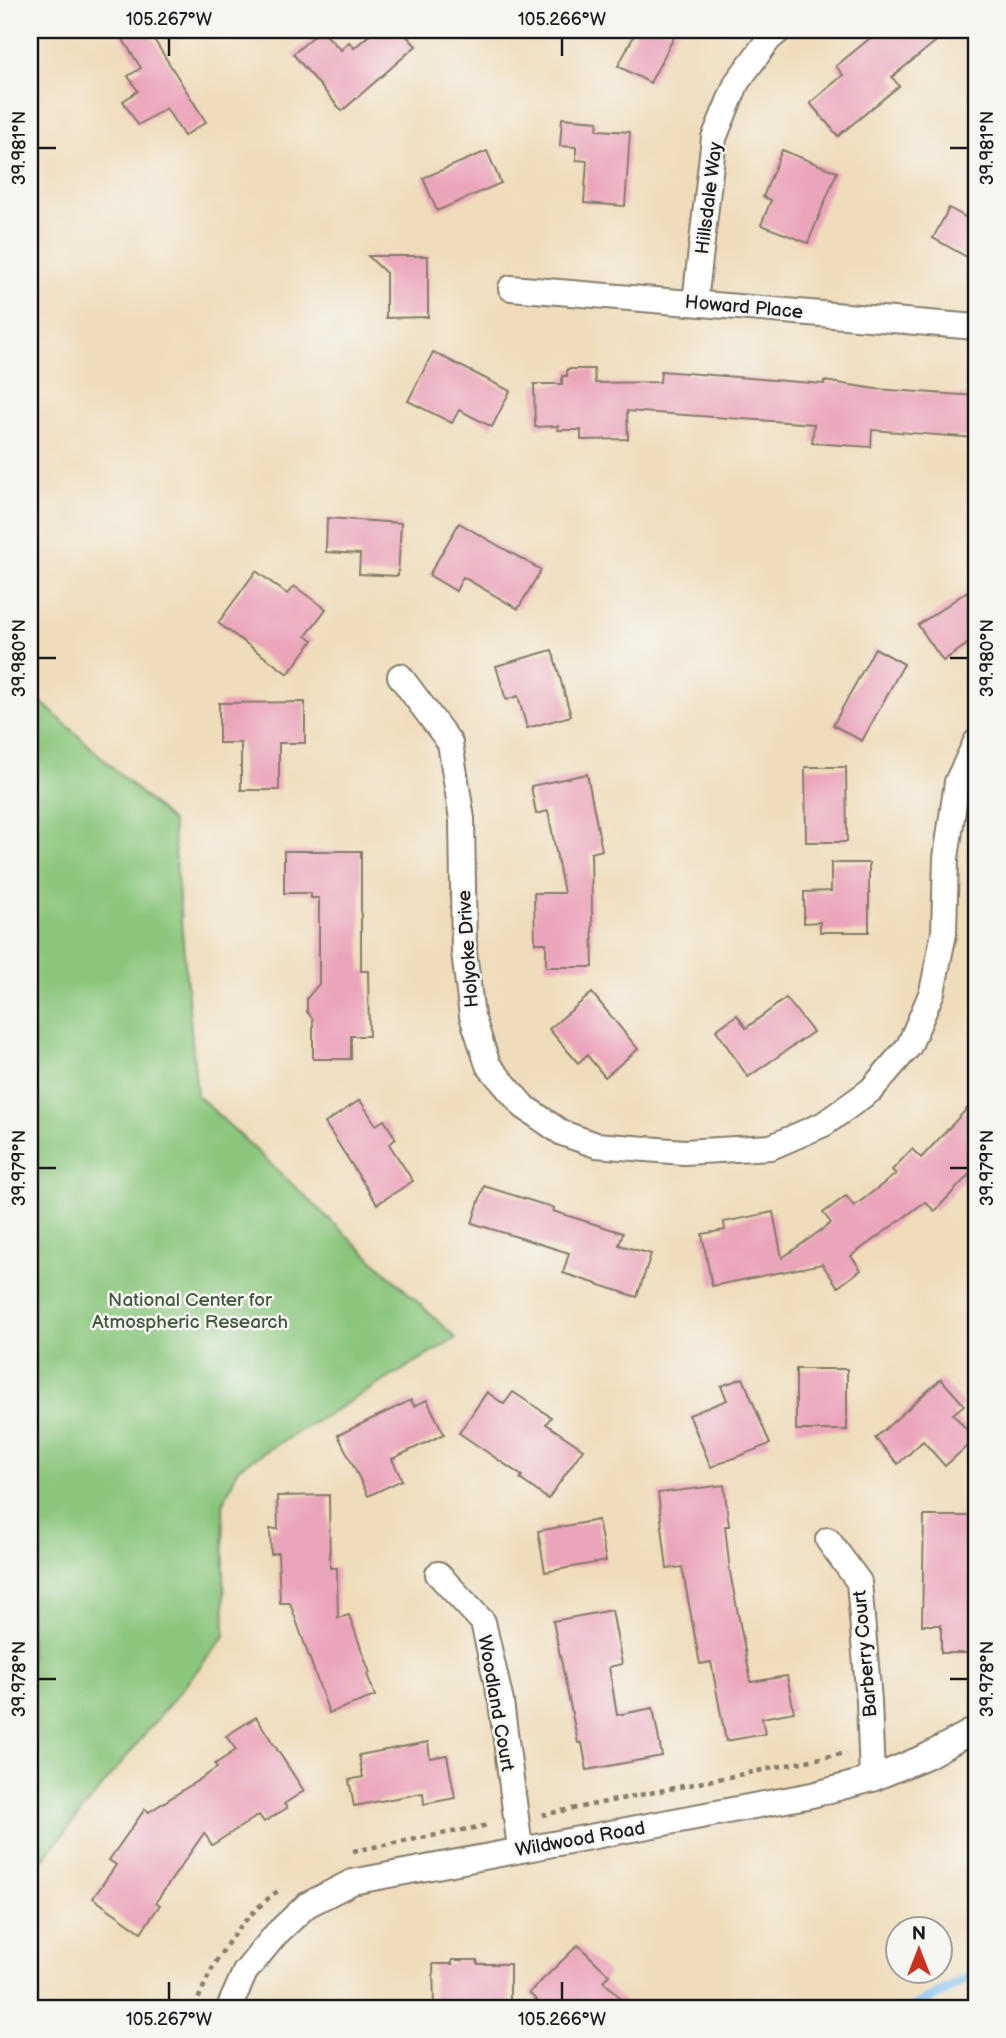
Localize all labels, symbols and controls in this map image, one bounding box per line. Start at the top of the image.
text: 105.267°W [126,9,213,30]
text: 105.266°W [518,9,607,30]
text: 39.981°N [9,111,30,185]
text: 39.981°N [977,111,998,185]
street label: Hillsdale Way [691,140,728,256]
street label: Howard Place [684,291,804,324]
text: 39.980°N [9,619,30,697]
text: 39.980°N [977,619,998,697]
street label: Holyoke Drive [453,889,484,1008]
text: 39.979°N [9,1130,30,1206]
text: 39.979°N [977,1130,998,1206]
park label: National Center for Atmospheric Research [92,1289,288,1334]
street label: Barberry Court [848,1589,882,1718]
street label: Woodland Court [472,1633,519,1773]
text: 39.978°N [9,1641,30,1717]
text: 39.978°N [977,1641,998,1717]
street label: Wildwood Road [514,1817,647,1862]
north arrow [884,1916,954,1986]
text: N [912,1923,926,1946]
text: 105.267°W [126,2009,213,2030]
text: 105.266°W [518,2009,607,2030]

